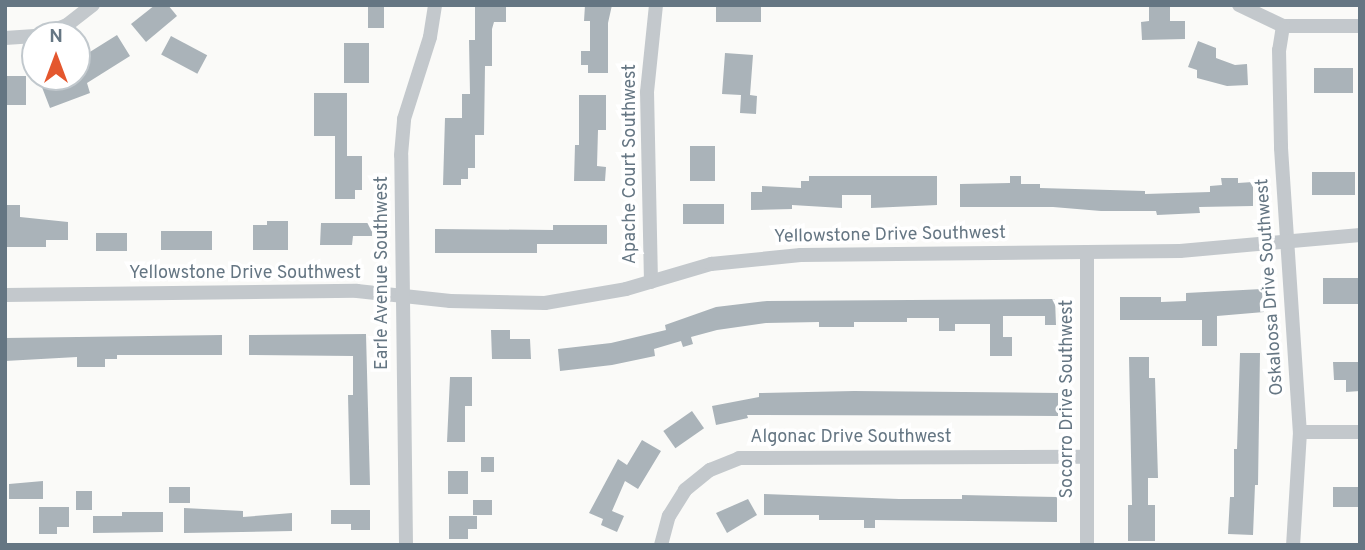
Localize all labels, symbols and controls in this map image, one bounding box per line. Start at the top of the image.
north arrow [21,21,91,91]
text: N [49,25,63,49]
street label: Apache Court Southwest [620,64,642,264]
street label: Earle Avenue Southwest [372,176,394,370]
street label: Oskaloosa Drive Southwest [1253,178,1289,396]
street label: Yellowstone Drive Southwest [774,223,1006,249]
street label: Yellowstone Drive Southwest [129,263,361,285]
street label: Socorro Drive Southwest [1057,300,1079,498]
street label: Algonac Drive Southwest [750,427,952,449]

